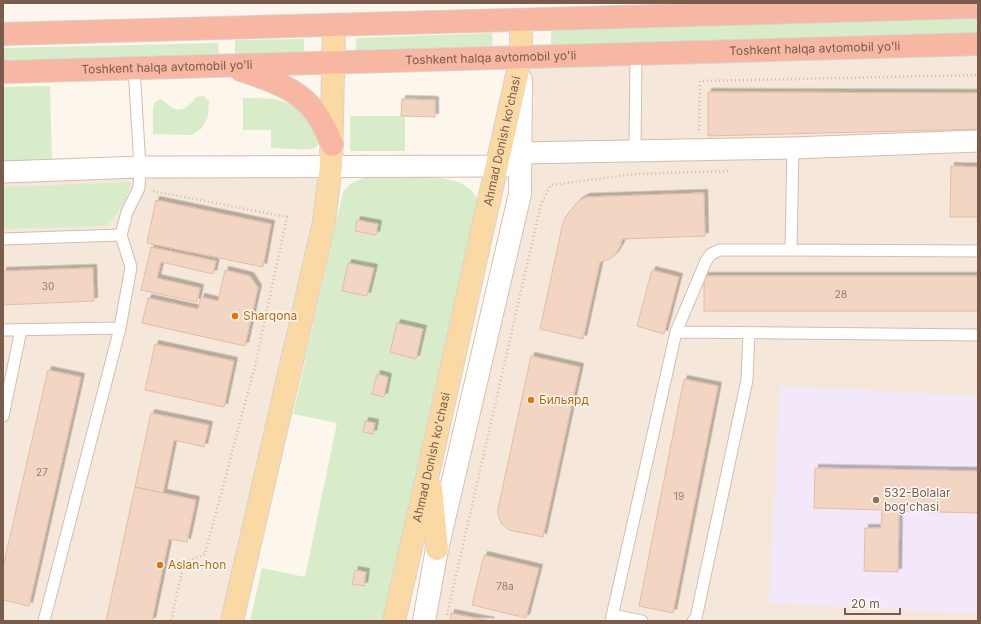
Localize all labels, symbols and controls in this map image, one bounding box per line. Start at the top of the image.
street label: Toshkent halqa avtomobil yo'li [729,38,901,58]
street label: Toshkent halqa avtomobil yo'li [405,48,577,67]
street label: Toshkent halqa avtomobil yo'li [81,57,253,77]
street label: Ahmad Donish ko'chasi [480,74,524,207]
house number: 30 [42,280,54,292]
house number: 28 [835,288,847,300]
place label: Sharqona [243,308,297,323]
marker: Sharqona [230,311,240,321]
street label: Ahmad Donish ko'chasi [409,391,453,524]
place label: Бильярд [539,392,589,407]
marker: Бильярд [526,395,536,405]
house number: 27 [36,466,48,478]
place label: 532-Bolalar bogʻchasi [884,485,951,514]
house number: 19 [674,490,684,502]
marker: 532-Bolalar bogʻchasi [871,495,881,505]
place label: Aslan-hon [168,557,226,572]
marker: Aslan-hon [155,560,165,570]
house number: 78a [496,580,514,592]
scale bar [845,590,900,616]
text: 20 m [851,596,880,611]

